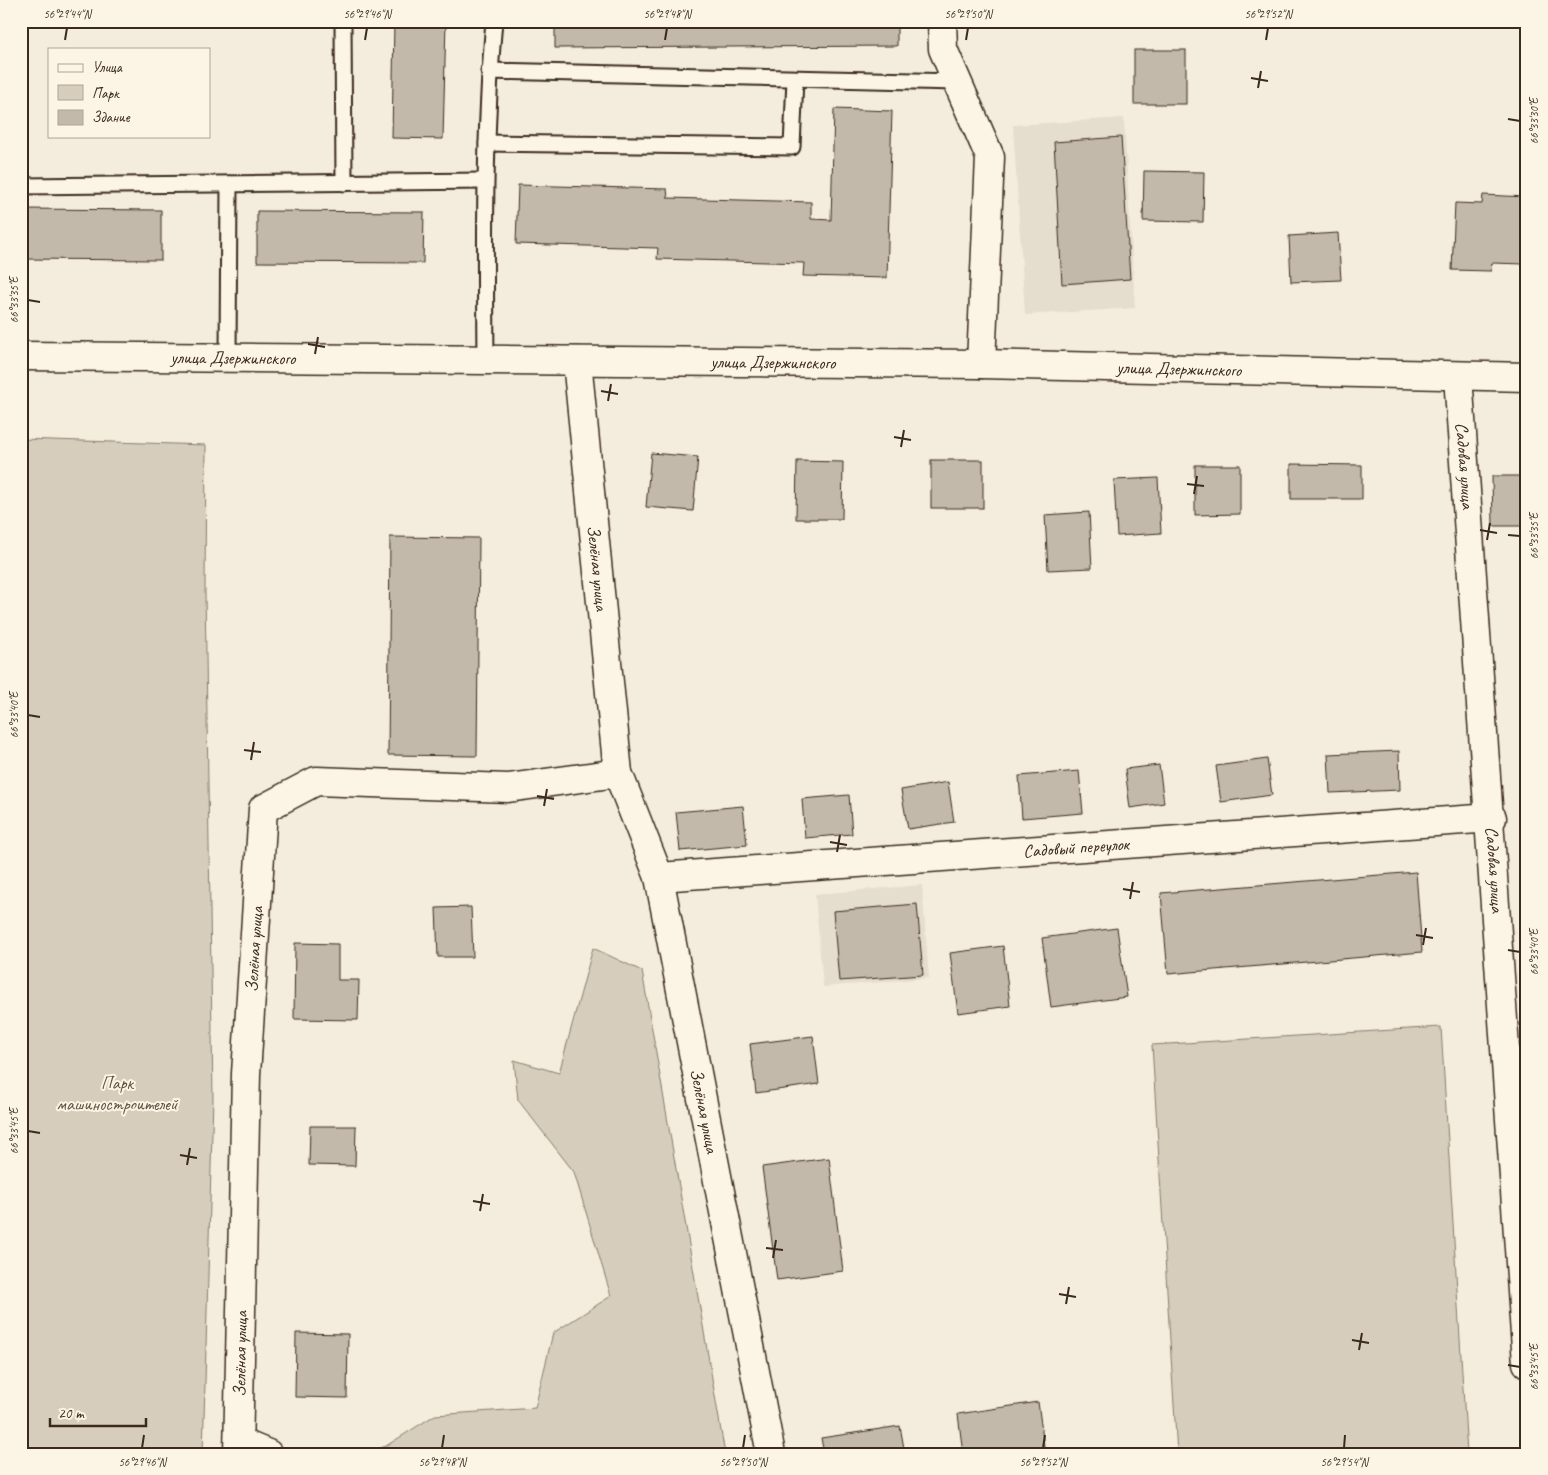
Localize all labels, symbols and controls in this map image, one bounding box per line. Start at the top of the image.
text: 56°29'44"N [43,6,92,22]
text: 56°29'46"N [343,6,392,22]
text: 56°29'48"N [643,6,692,22]
text: 56°29'50"N [944,6,993,22]
text: 56°29'52"N [1244,6,1293,22]
legend [48,48,210,138]
text: Улица [92,58,123,77]
text: Парк [92,84,120,103]
text: 66°33'30"E [1526,96,1542,144]
text: Здание [92,108,131,127]
text: 66°33'35"E [6,275,22,323]
street label: улица Дзержинского [170,346,297,369]
street label: улица Дзержинского [709,351,837,374]
street label: улица Дзержинского [1115,356,1243,381]
street label: Садовая улица [1451,422,1479,511]
text: 66°33'35"E [1526,511,1542,559]
street label: Зелёная улица [582,524,613,613]
text: 66°33'40"E [6,690,22,738]
street label: Садовая улица [1481,826,1509,915]
street label: Садовый переулок [1022,833,1132,862]
street label: Зелёная улица [240,904,268,993]
text: 66°33'40"E [1526,927,1542,975]
street label: Зелёная улица [685,1067,724,1157]
park label: Парк машиностроителей [57,1072,179,1115]
text: 66°33'45"E [6,1106,22,1154]
street label: Зелёная улица [228,1309,252,1397]
text: 66°33'45"E [1526,1342,1542,1390]
scale bar [50,1395,146,1427]
text: 20 m [58,1404,85,1423]
text: 56°29'46"N [118,1454,167,1470]
text: 56°29'48"N [418,1454,467,1470]
text: 56°29'50"N [719,1454,768,1470]
text: 56°29'52"N [1019,1454,1068,1470]
text: 56°29'54"N [1320,1454,1369,1470]

